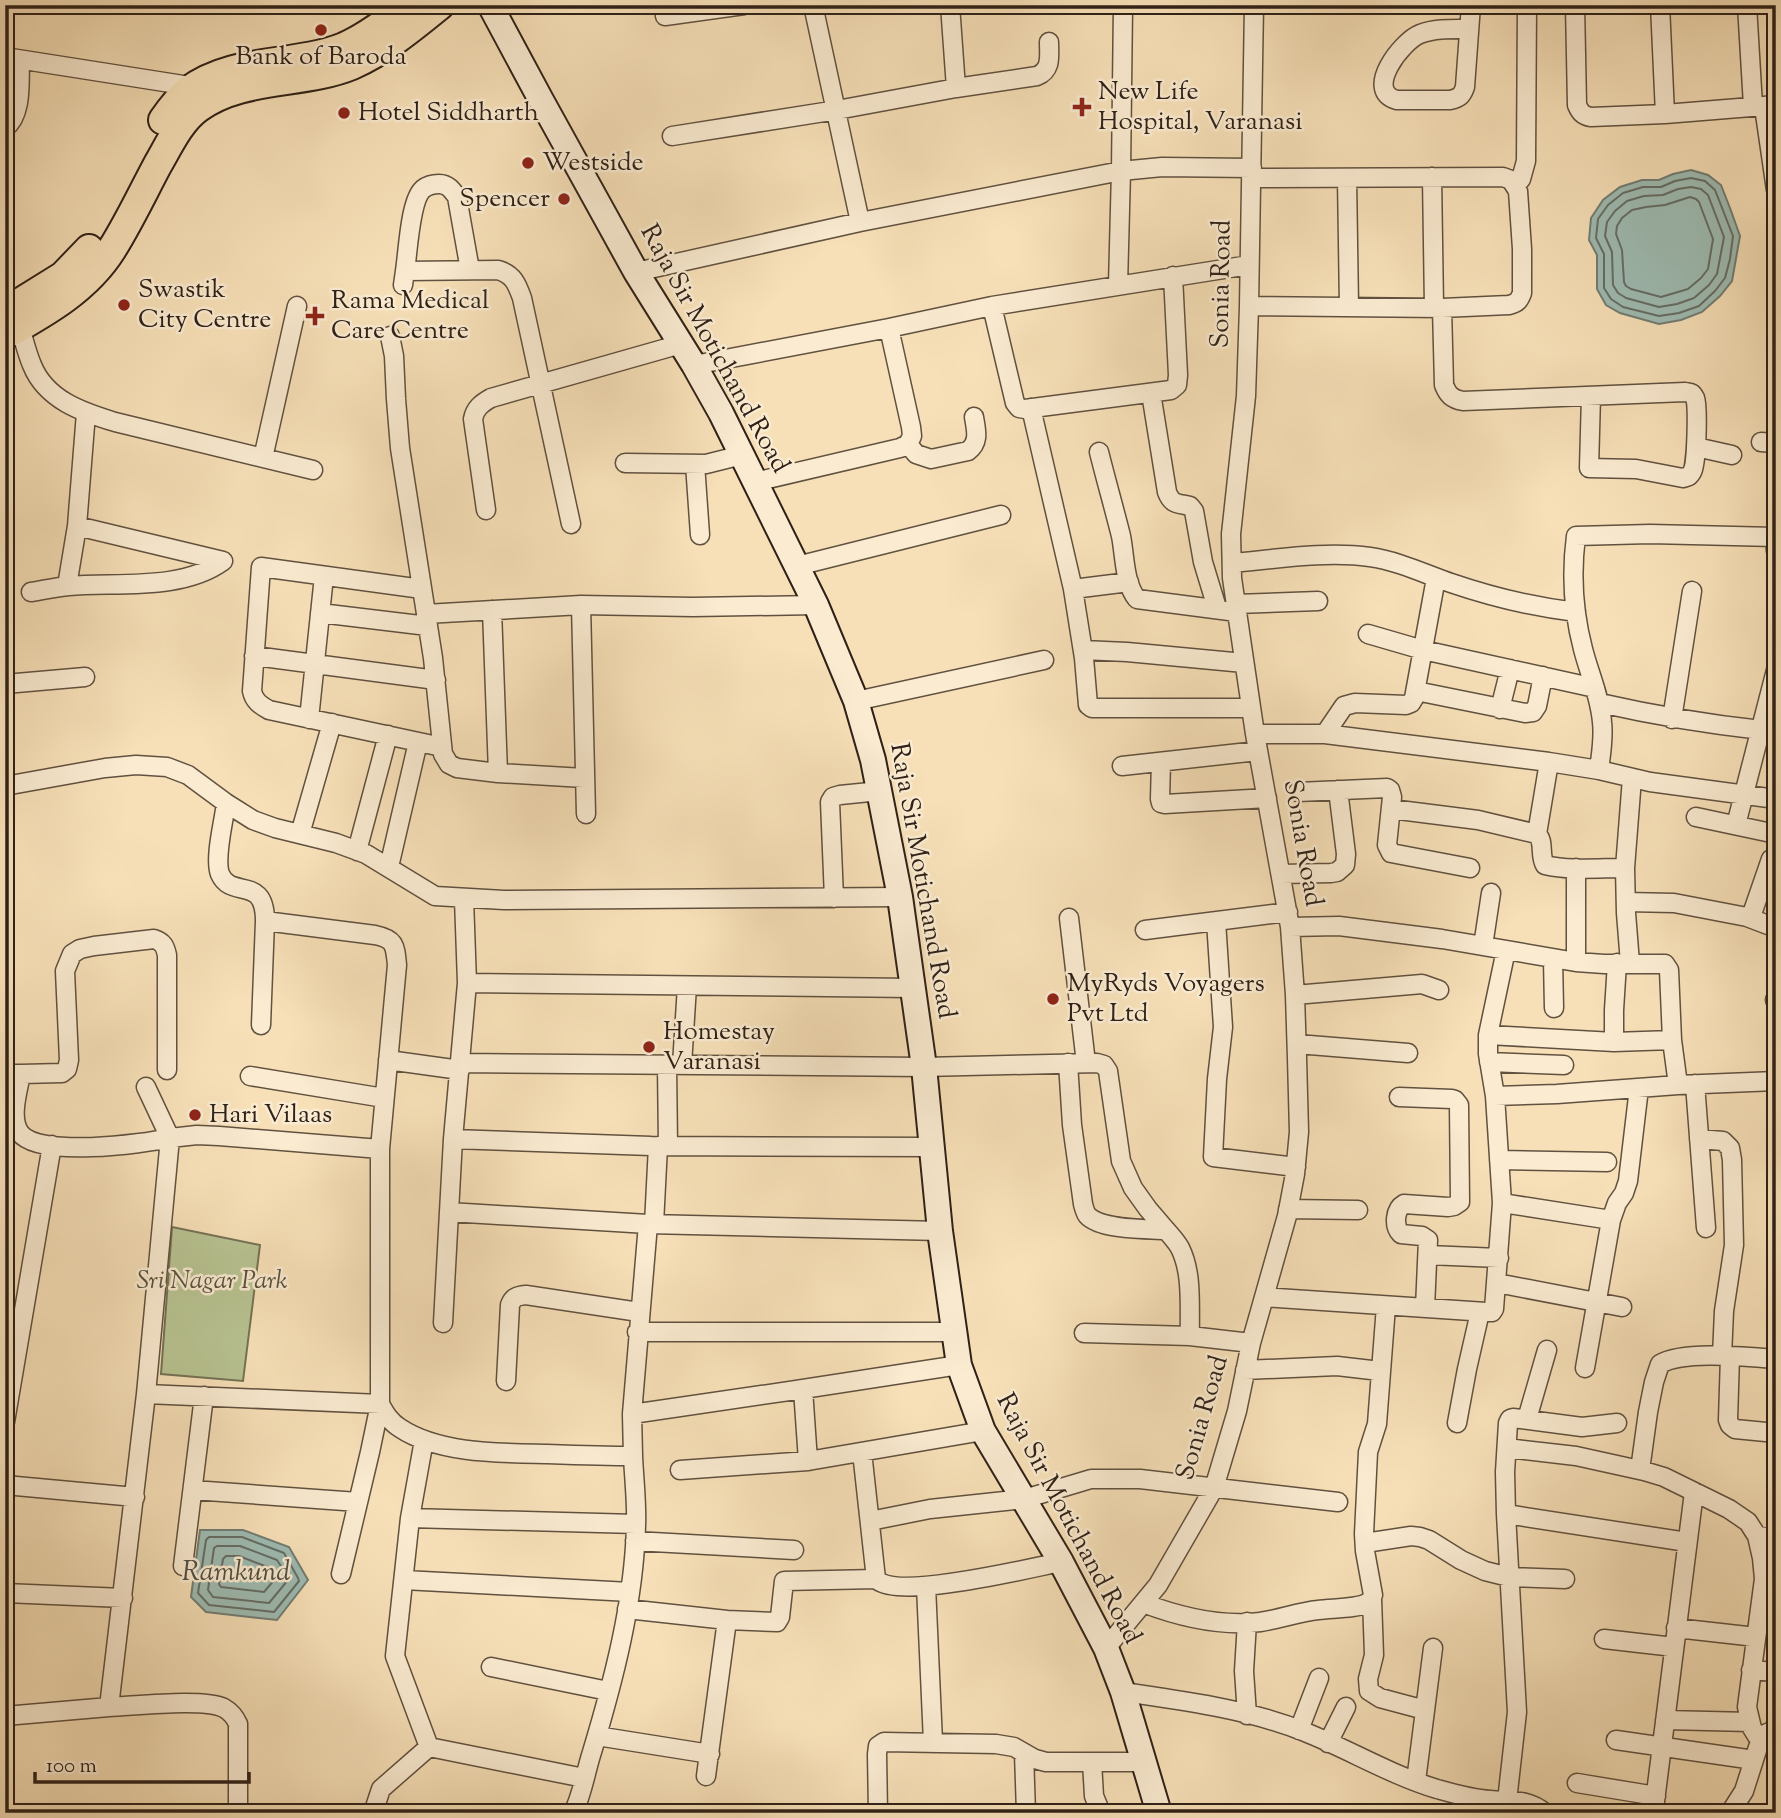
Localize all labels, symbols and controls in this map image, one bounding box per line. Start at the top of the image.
marker: Bank of Baroda [313,22,329,38]
place label: Bank of Baroda [236,39,406,76]
place label: New Life Hospital, Varanasi [1098,74,1303,141]
place label: Hotel Siddharth [358,95,539,132]
marker: New Life Hospital, Varanasi [1072,97,1092,117]
marker: Hotel Siddharth [336,105,352,121]
place label: Westside [542,145,644,182]
marker: Westside [520,155,536,171]
place label: Spencer [459,181,550,218]
marker: Spencer [556,191,572,207]
street label: Raja Sir Motichand Road [630,218,798,480]
street label: Sonia Road [1202,219,1242,349]
place label: Swastik City Centre [138,272,271,339]
place label: Rama Medical Care Centre [331,283,489,350]
marker: Swastik City Centre [116,297,132,313]
marker: Rama Medical Care Centre [305,306,325,326]
street label: Raja Sir Motichand Road [880,740,965,1022]
street label: Sonia Road [1273,777,1331,910]
place label: MyRyds Voyagers Pvt Ltd [1067,966,1265,1033]
marker: MyRyds Voyagers Pvt Ltd [1045,991,1061,1007]
place label: Homestay Varanasi [663,1014,775,1081]
marker: Homestay Varanasi [641,1039,657,1055]
place label: Hari Vilaas [209,1097,332,1134]
marker: Hari Vilaas [187,1107,203,1123]
park label: Sri Nagar Park [136,1263,288,1300]
street label: Sonia Road [1168,1351,1239,1485]
street label: Raja Sir Motichand Road [986,1387,1150,1651]
water label: Ramkund [182,1553,290,1593]
scale bar [35,1741,248,1785]
text: 100 m [46,1752,97,1782]

